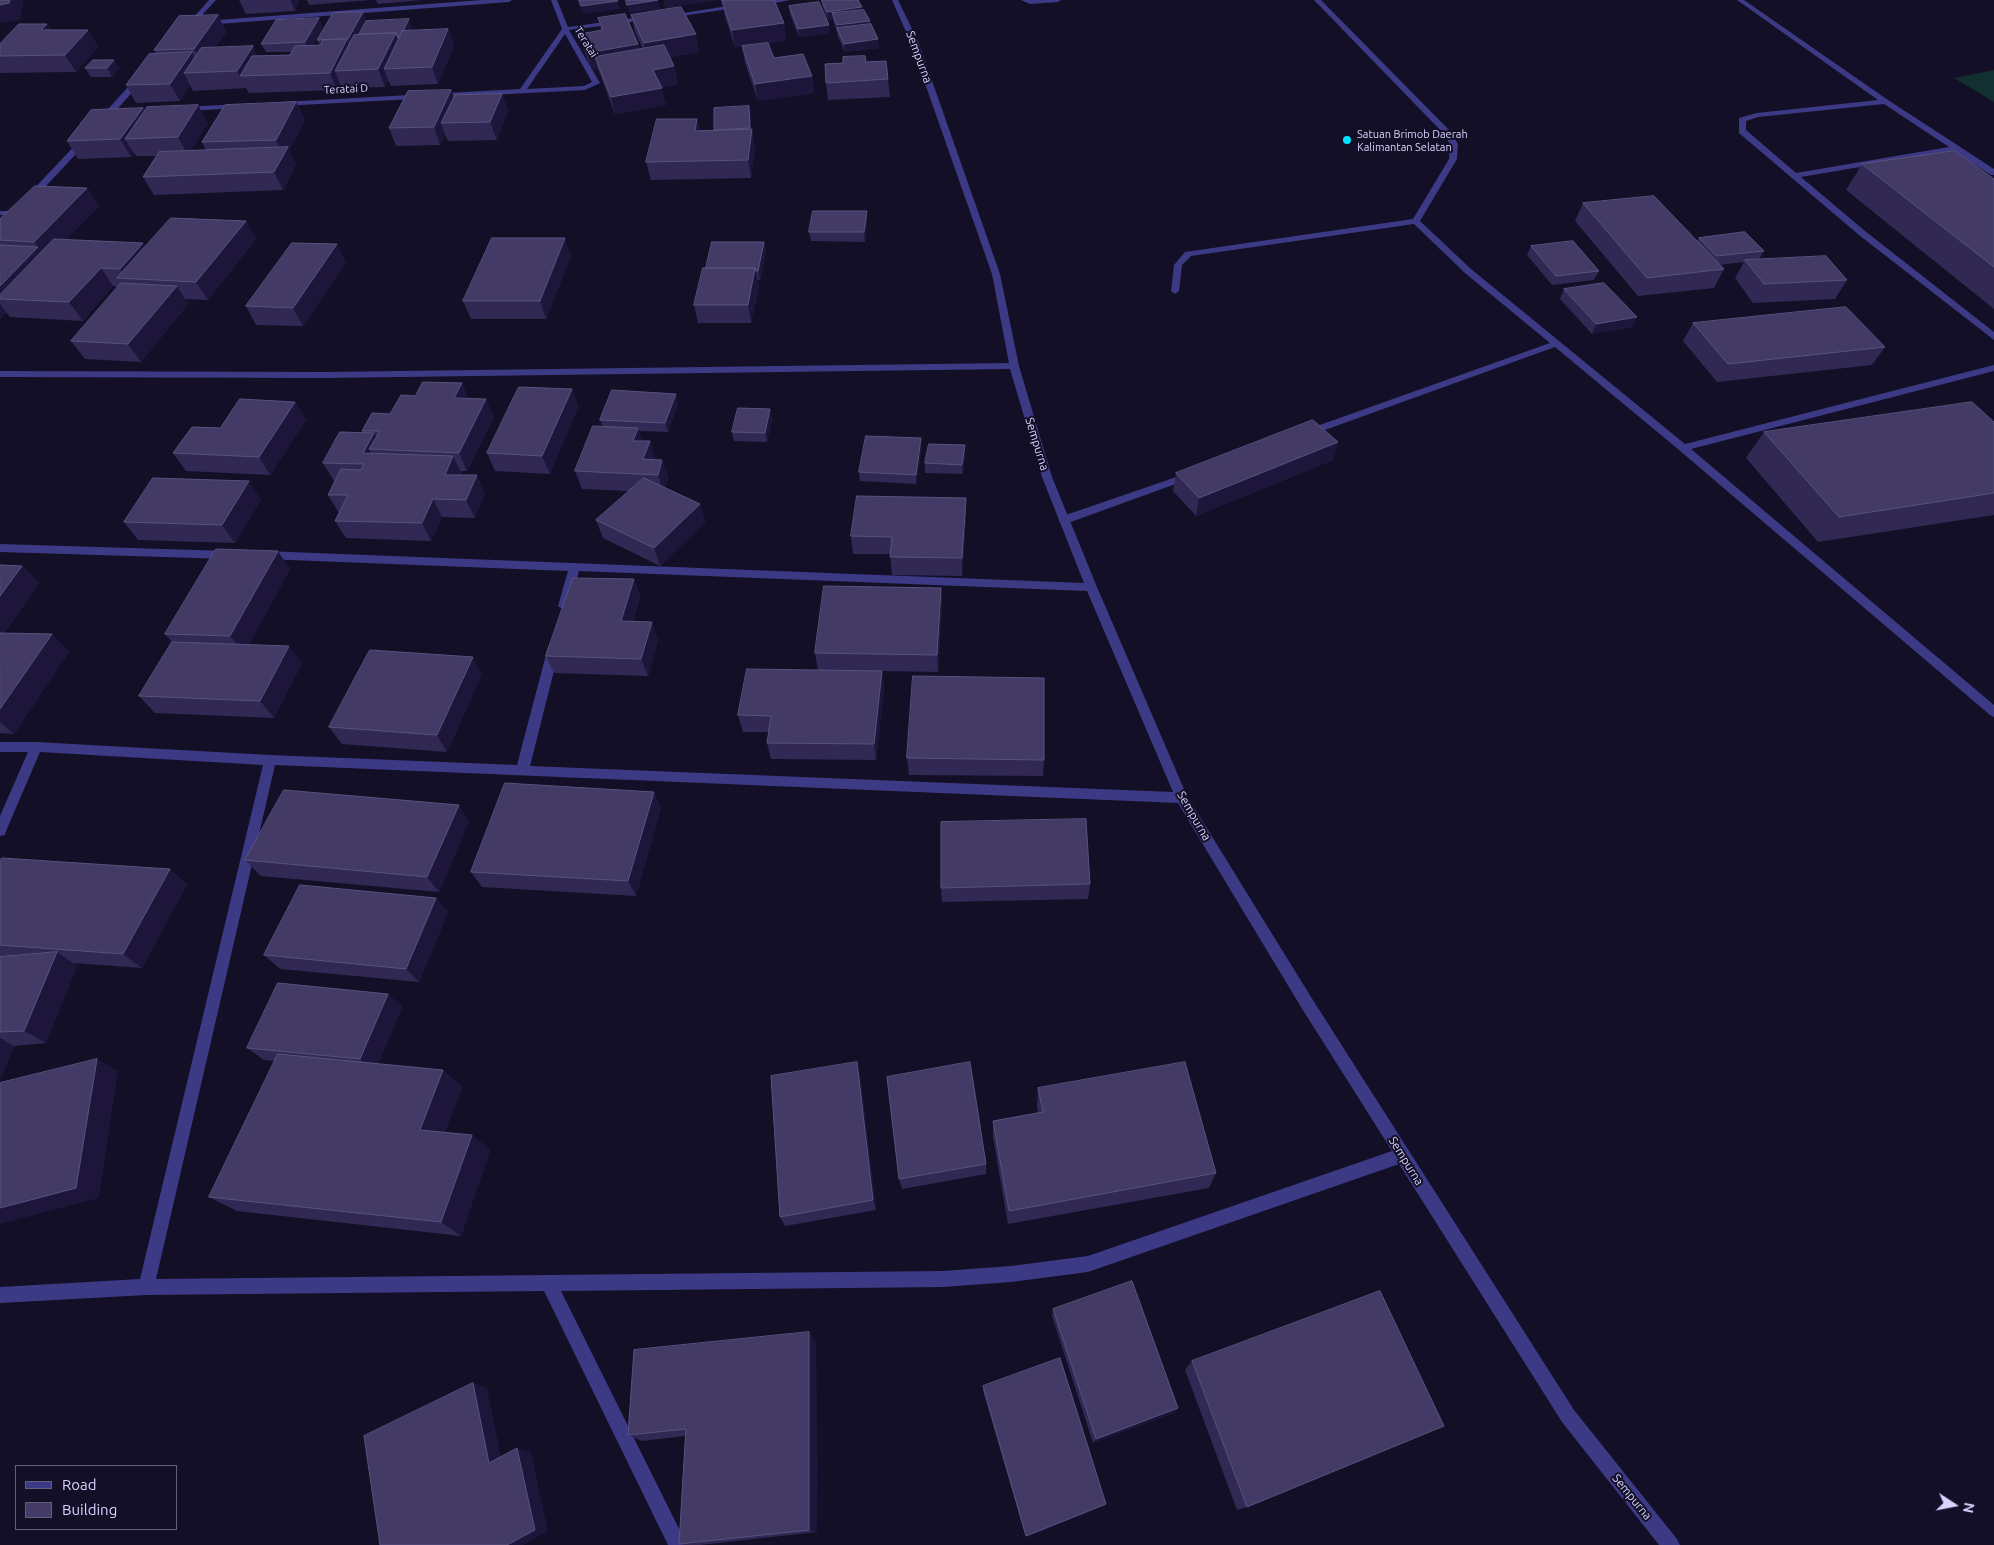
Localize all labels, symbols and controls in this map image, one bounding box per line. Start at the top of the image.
street label: Teratai [571,24,601,60]
street label: Sempurna [903,29,935,85]
street label: Teratai D [323,81,369,97]
place label: Satuan Brimob Daerah Kalimantan Selatan [1357,127,1468,153]
marker: Satuan Brimob Daerah Kalimantan Selatan [1341,134,1353,146]
street label: Sempurna [1022,416,1052,472]
street label: Sempurna [1174,789,1214,843]
street label: Sempurna [1385,1134,1427,1188]
legend [15,1465,178,1530]
street label: Sempurna [1609,1471,1655,1523]
text: Road [62,1476,97,1493]
north arrow [1929,1480,1979,1530]
text: Building [62,1501,117,1518]
text: N [1960,1501,1978,1515]

